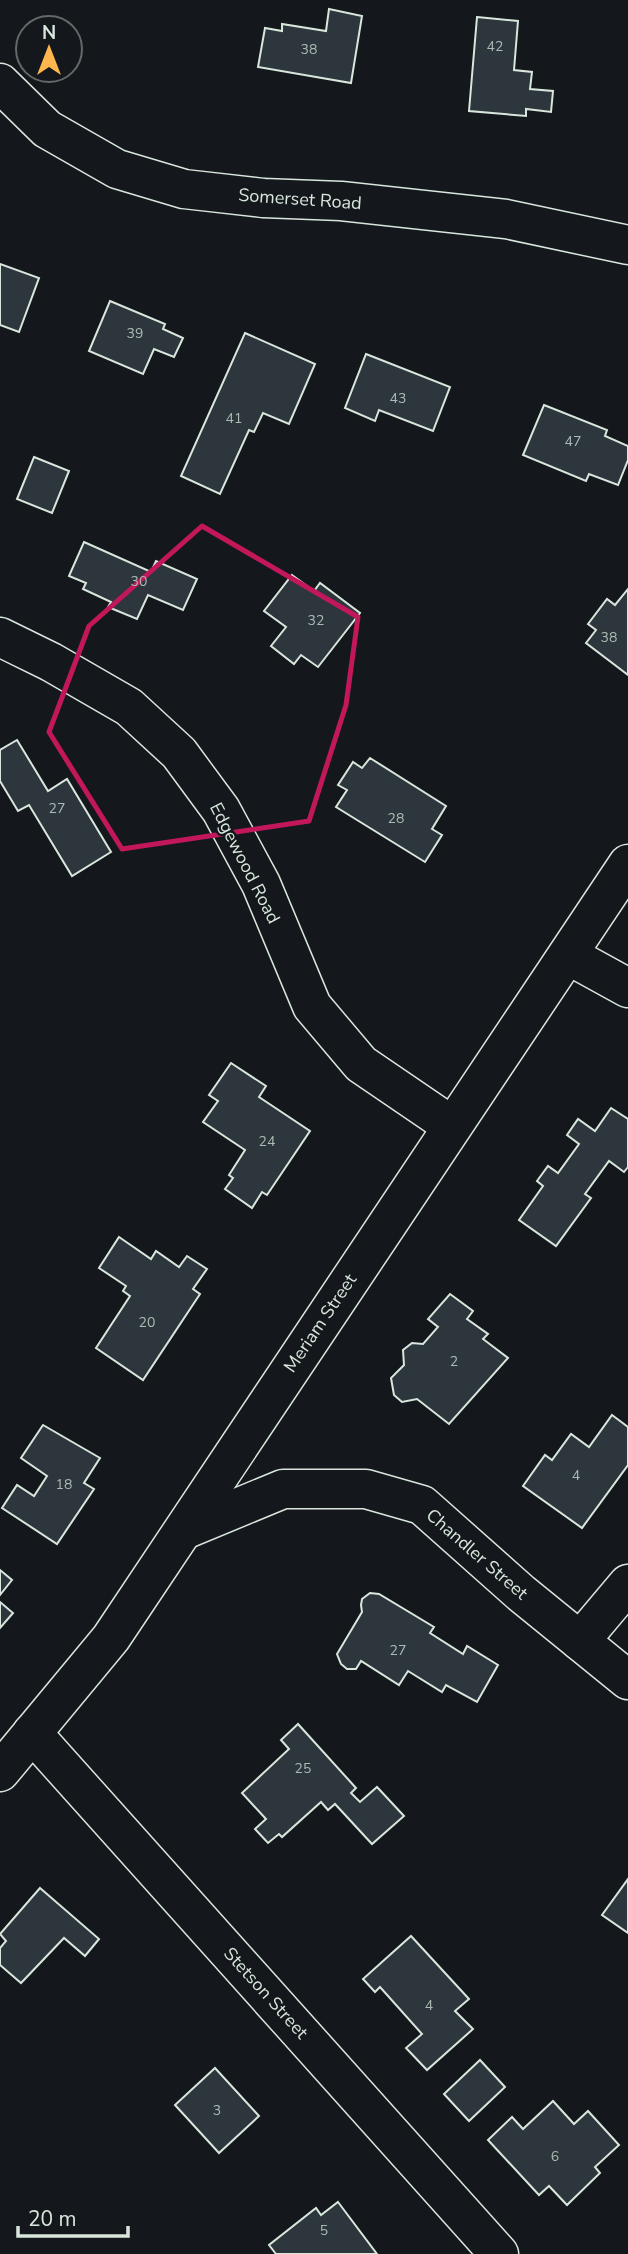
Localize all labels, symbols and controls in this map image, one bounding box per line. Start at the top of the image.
north arrow [14,14,84,84]
text: N [42,20,56,46]
house number: 42 [487,37,503,56]
house number: 38 [301,40,317,59]
street label: Somerset Road [238,183,362,215]
house number: 39 [127,324,143,343]
house number: 43 [390,389,406,408]
house number: 41 [226,409,242,428]
house number: 47 [565,432,581,451]
house number: 30 [131,572,147,591]
house number: 32 [308,611,324,630]
house number: 38 [601,628,617,647]
street label: Edgewood Road [204,798,286,928]
house number: 27 [49,799,65,818]
house number: 28 [388,809,404,828]
house number: 24 [259,1132,275,1151]
street label: Meriam Street [278,1268,362,1377]
house number: 20 [139,1313,155,1332]
house number: 2 [450,1352,458,1371]
house number: 4 [572,1466,580,1485]
house number: 18 [56,1475,72,1494]
street label: Chandler Street [421,1503,534,1605]
house number: 27 [390,1641,406,1660]
house number: 25 [295,1759,311,1778]
street label: Stetson Street [218,1942,314,2045]
house number: 4 [425,1996,433,2015]
house number: 3 [213,2101,221,2120]
house number: 6 [551,2147,559,2166]
scale bar [18,2194,128,2238]
text: 20 m [28,2205,77,2233]
house number: 5 [320,2221,328,2240]

